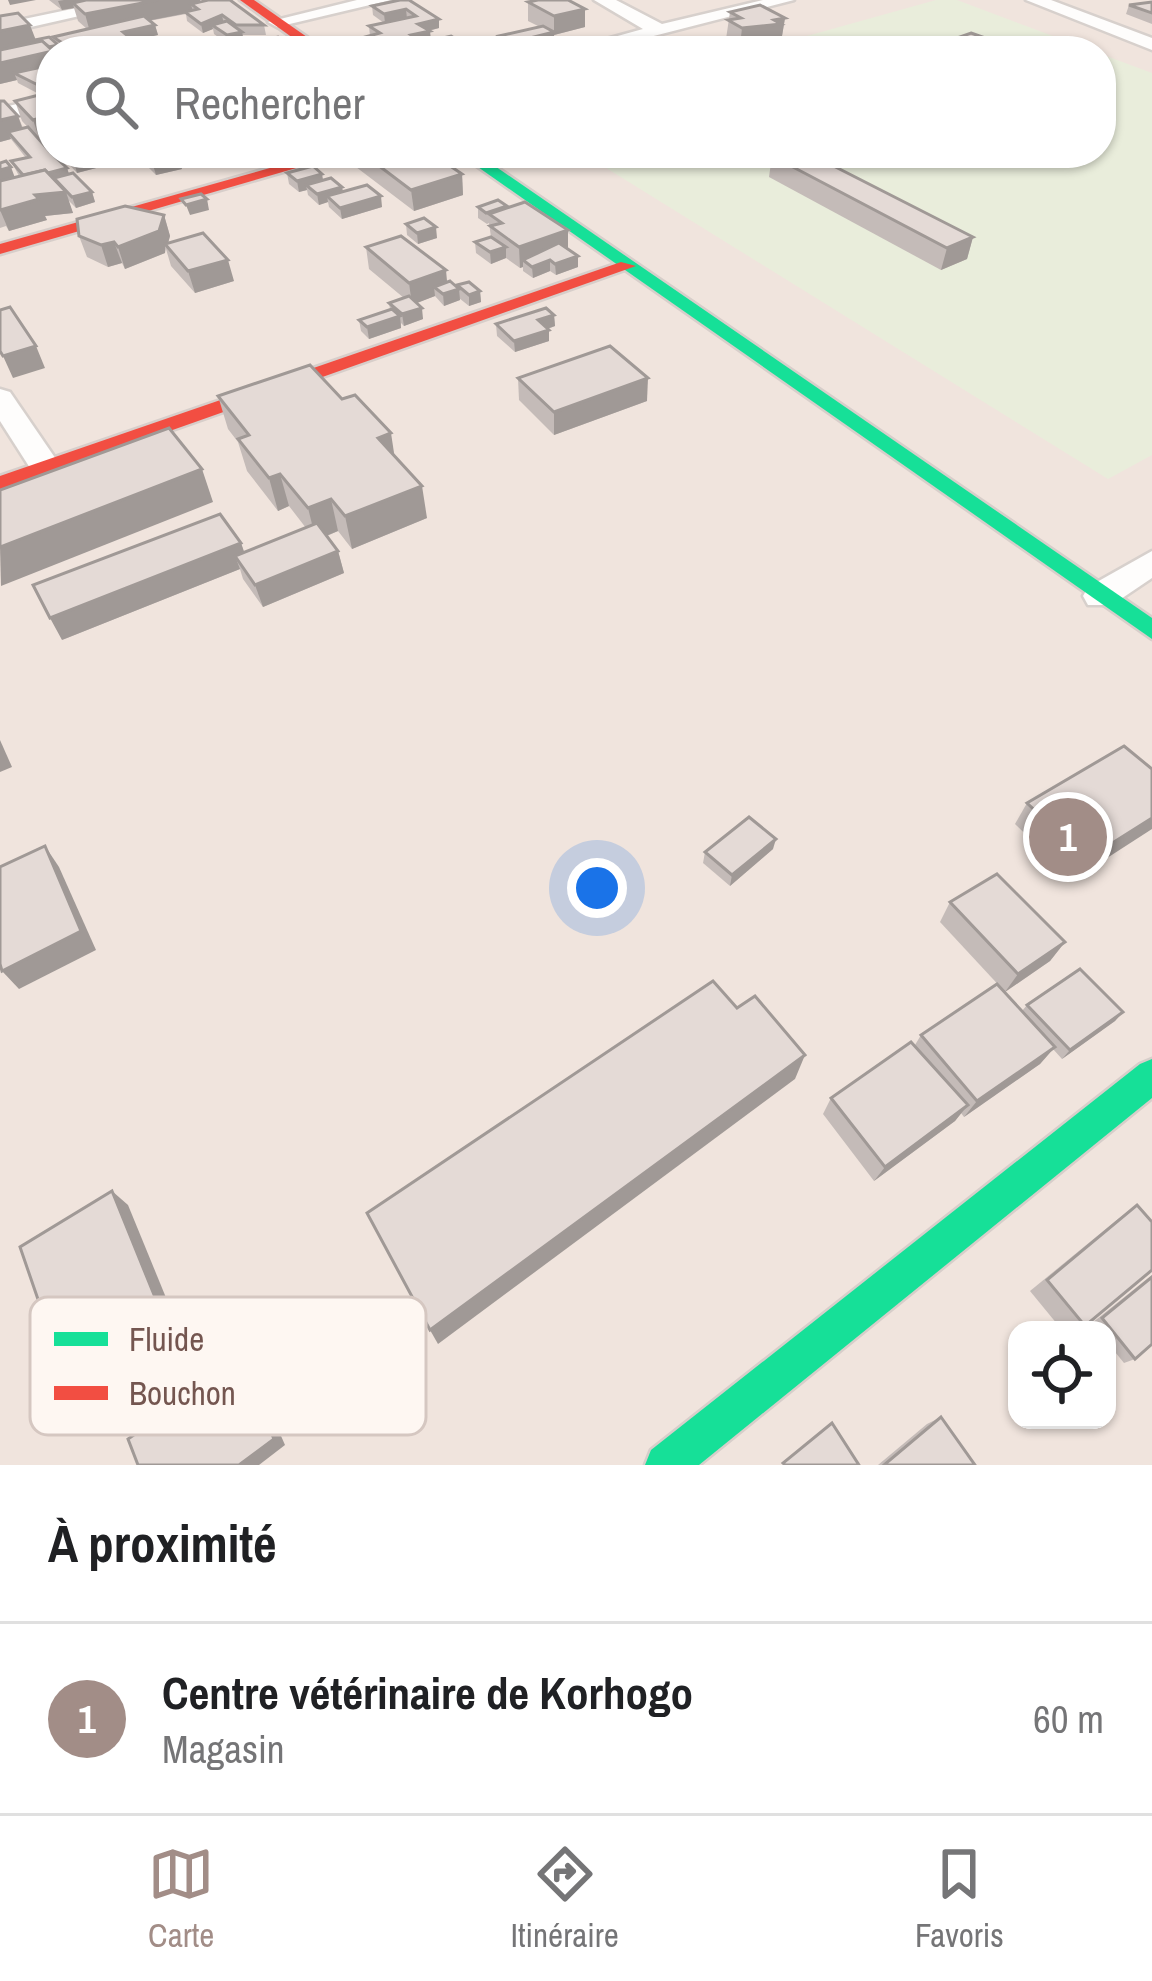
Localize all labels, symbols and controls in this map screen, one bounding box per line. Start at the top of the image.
search box [36,36,1116,168]
icon: search [78,69,144,135]
text: Rechercher [174,72,365,133]
pin: 1 [1029,792,1107,882]
your location [567,858,627,918]
legend [30,1297,426,1435]
text: Fluide [129,1317,204,1361]
map controls [1008,1321,1116,1429]
button: locate [1008,1321,1116,1429]
text: Bouchon [129,1371,236,1415]
text: À proximité [48,1509,277,1578]
text: Centre vétérinaire de Korhogo [162,1662,693,1723]
text: 1 [78,1693,96,1745]
text: 60 m [1033,1693,1104,1745]
text: Magasin [162,1723,285,1775]
tab: Carte [148,1841,214,1957]
tab: Itinéraire [510,1841,619,1957]
tab: Favoris [915,1841,1004,1957]

